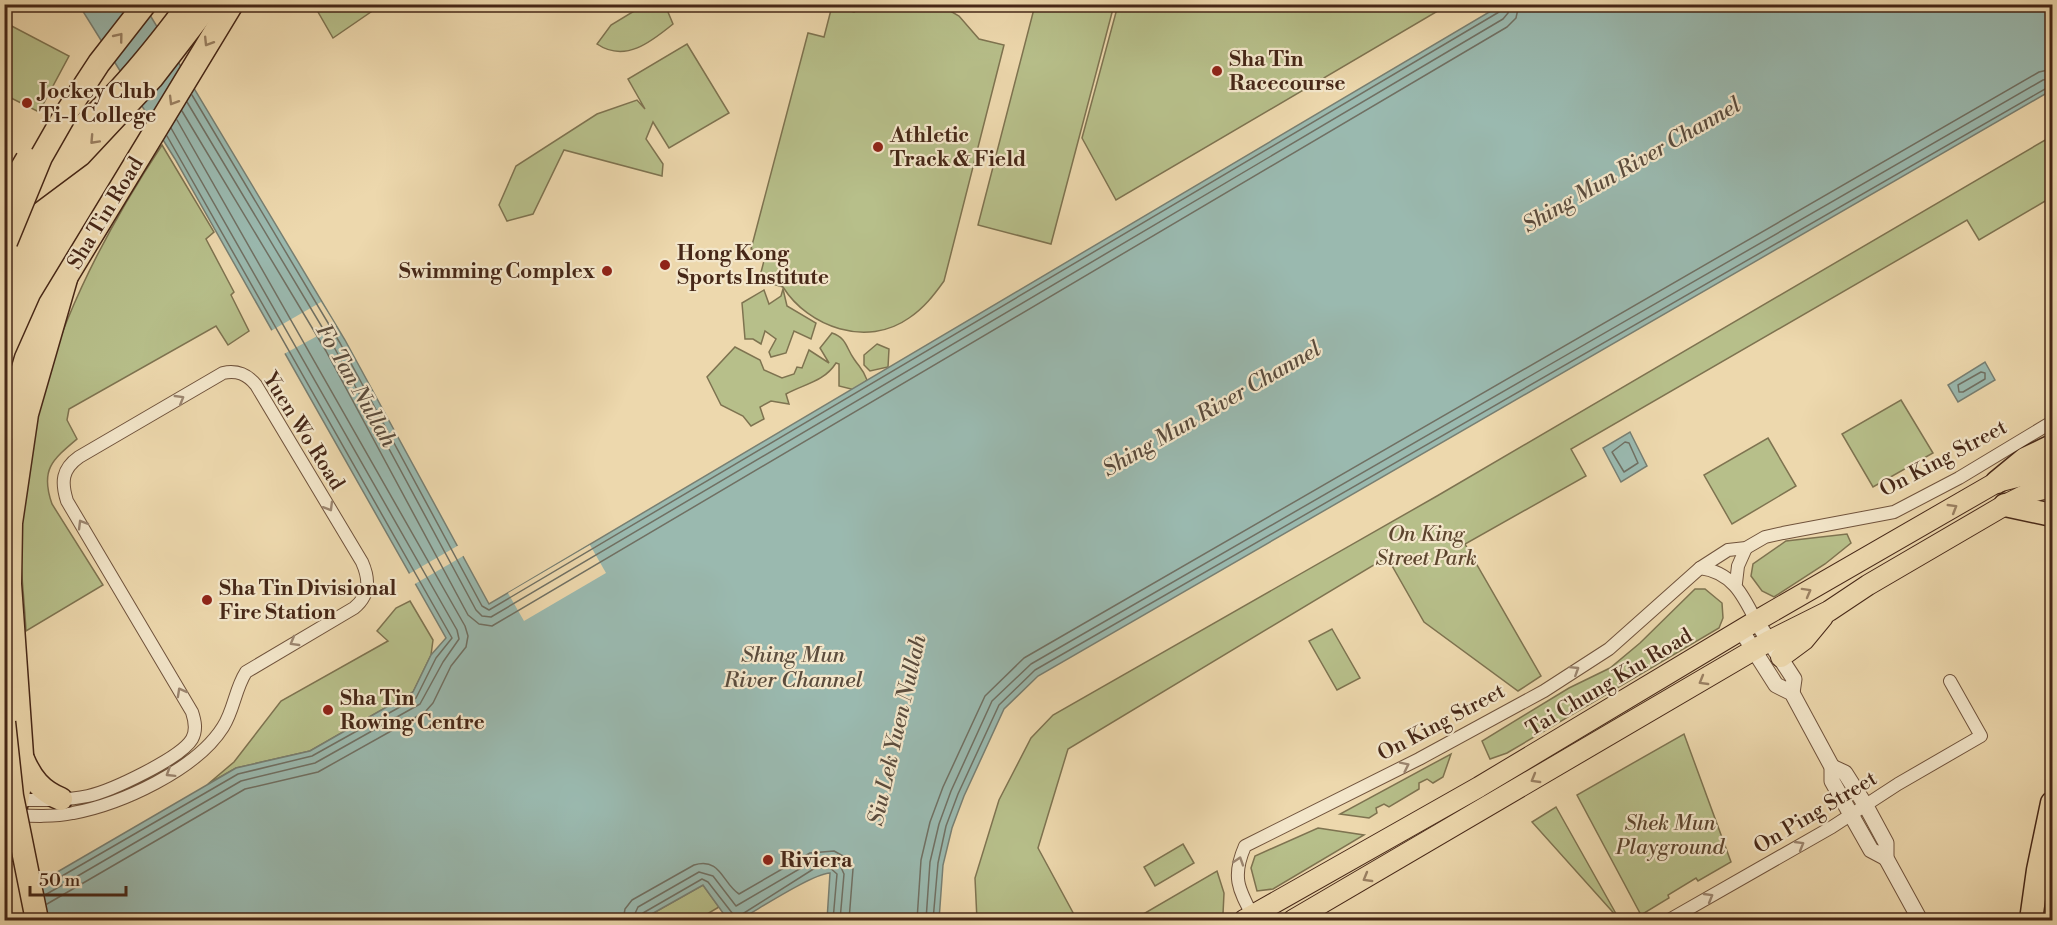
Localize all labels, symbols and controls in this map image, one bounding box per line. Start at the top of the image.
one-way arrow [111,32,122,43]
one-way arrow [204,36,216,46]
place label: Sha Tin Racecourse [1229,47,1346,97]
marker: Sha Tin Racecourse [1210,64,1224,78]
place label: Jockey Club Ti-I College [36,79,156,129]
water label: Shing Mun River Channel [1518,92,1746,239]
one-way arrow [168,95,180,105]
marker: Jockey Club Ti-I College [20,96,34,110]
place label: Athletic Track & Field [889,123,1026,173]
one-way arrow [90,133,101,144]
marker: Athletic Track & Field [871,140,885,154]
street label: Sha Tin Road [62,152,150,274]
place label: Hong Kong Sports Institute [677,241,829,291]
marker: Hong Kong Sports Institute [658,258,672,272]
place label: Swimming Complex [399,259,596,285]
marker: Swimming Complex [600,264,614,278]
water label: Fo Tan Nullah [310,319,402,453]
water label: Shing Mun River Channel [1098,336,1326,483]
street label: Yuen Wo Road [256,367,350,495]
one-way arrow [174,395,184,407]
street label: On King Street [1875,414,2012,503]
one-way arrow [321,501,333,511]
one-way arrow [1947,504,1957,516]
one-way arrow [77,520,89,530]
park label: On King Street Park [1375,522,1477,572]
place label: Sha Tin Divisional Fire Station [219,576,397,626]
one-way arrow [1801,588,1812,599]
marker: Sha Tin Divisional Fire Station [200,593,214,607]
street label: Tai Chung Kiu Road [1522,623,1697,743]
water label: Siu Lek Yuen Nullah [862,632,933,828]
one-way arrow [289,635,300,647]
water label: Shing Mun River Channel [722,642,863,694]
one-way arrow [1568,666,1579,677]
one-way arrow [1699,673,1709,685]
street label: On King Street [1373,678,1510,767]
place label: Sha Tin Rowing Centre [340,686,485,736]
one-way arrow [177,688,188,698]
marker: Sha Tin Rowing Centre [321,703,335,717]
one-way arrow [1399,761,1410,773]
one-way arrow [166,766,177,777]
street label: On Ping Street [1749,766,1882,860]
one-way arrow [1531,772,1541,784]
park label: Shek Mun Playground [1615,811,1726,861]
one-way arrow [1794,841,1804,852]
place label: Riviera [780,848,853,874]
marker: Riviera [761,853,775,867]
one-way arrow [1232,856,1245,866]
scale bar [30,859,126,897]
text: 50 m [39,869,81,892]
one-way arrow [1362,870,1373,882]
one-way arrow [1703,893,1713,905]

